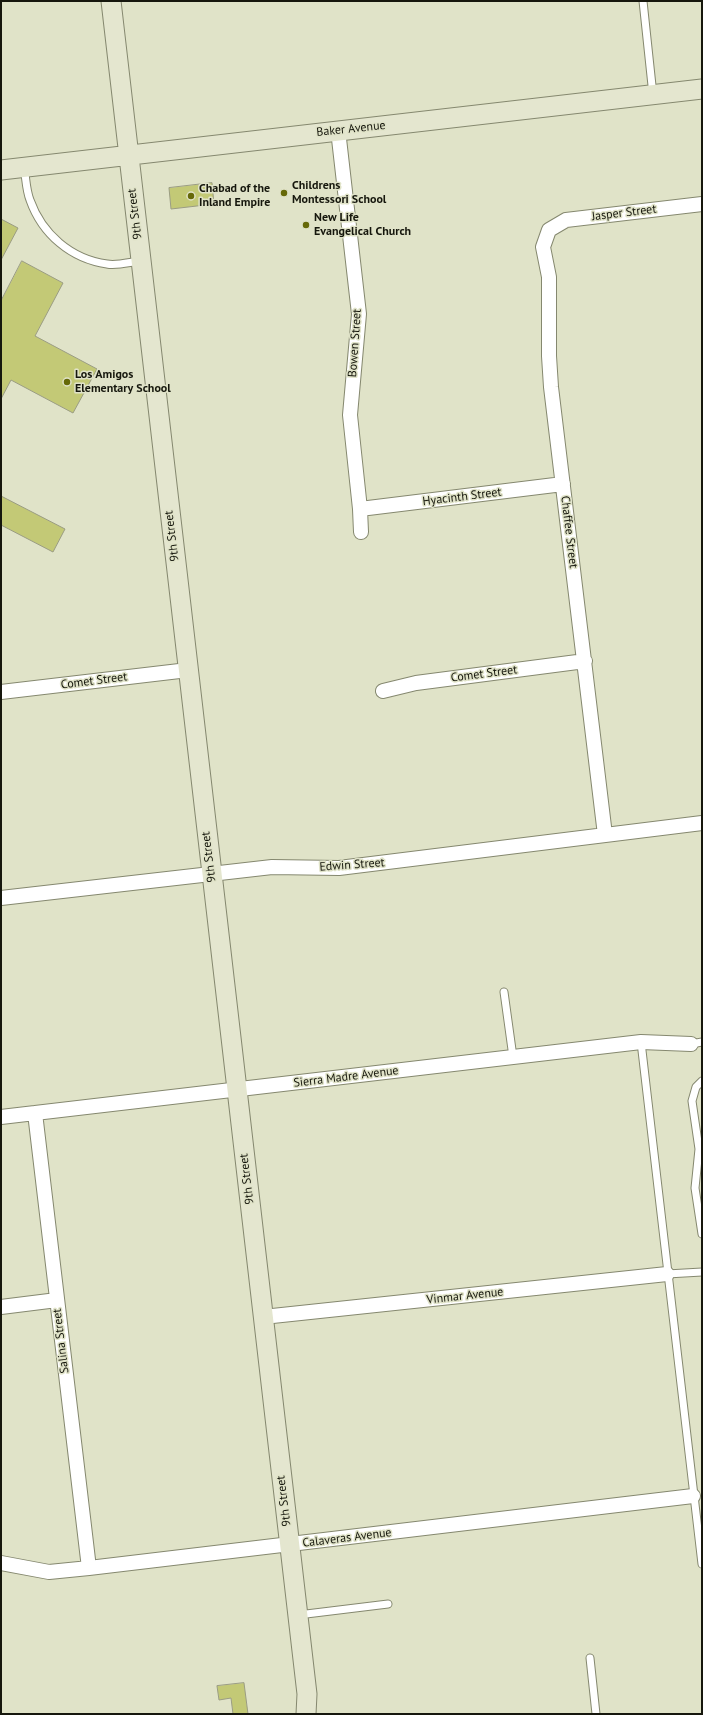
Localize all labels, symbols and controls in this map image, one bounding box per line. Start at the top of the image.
street label: Baker Avenue [316,118,386,140]
place label: Childrens Montessori School [292,179,386,207]
place label: Chabad of the Inland Empire [199,182,270,210]
street label: 9th Street [125,188,145,240]
marker: Childrens Montessori School [279,188,289,198]
marker: Chabad of the Inland Empire [186,191,196,201]
street label: Jasper Street [591,202,657,224]
place label: New Life Evangelical Church [314,211,411,239]
marker: New Life Evangelical Church [301,220,311,230]
street label: Bowen Street [345,308,365,378]
place label: Los Amigos Elementary School [75,368,171,396]
marker: Los Amigos Elementary School [62,377,72,387]
street label: Hyacinth Street [422,485,502,509]
street label: Chaffee Street [557,495,581,569]
street label: 9th Street [162,510,182,562]
street label: Comet Street [450,663,518,685]
street label: Comet Street [60,670,128,692]
street label: 9th Street [199,831,219,883]
street label: Edwin Street [319,856,385,874]
street label: Sierra Madre Avenue [293,1063,399,1091]
street label: 9th Street [237,1153,257,1205]
street label: Vinmar Avenue [426,1285,504,1307]
street label: Salina Street [50,1308,72,1374]
street label: 9th Street [274,1475,294,1527]
street label: Calaveras Avenue [302,1525,392,1551]

